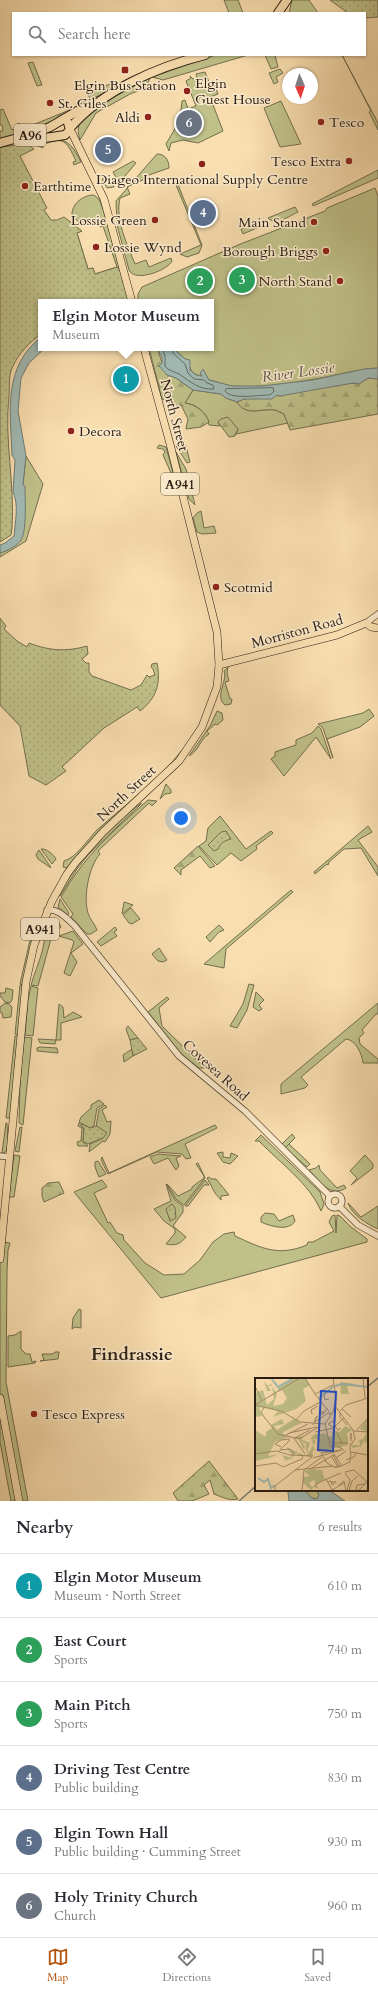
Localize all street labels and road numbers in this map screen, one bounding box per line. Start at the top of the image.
road number: A96 [14,124,46,146]
street label: North Street [156,377,193,454]
road number: A941 [161,473,199,495]
street label: Morriston Road [249,610,346,653]
street label: North Street [93,761,160,826]
road number: A941 [21,918,59,940]
street label: Covesea Road [178,1035,253,1106]

